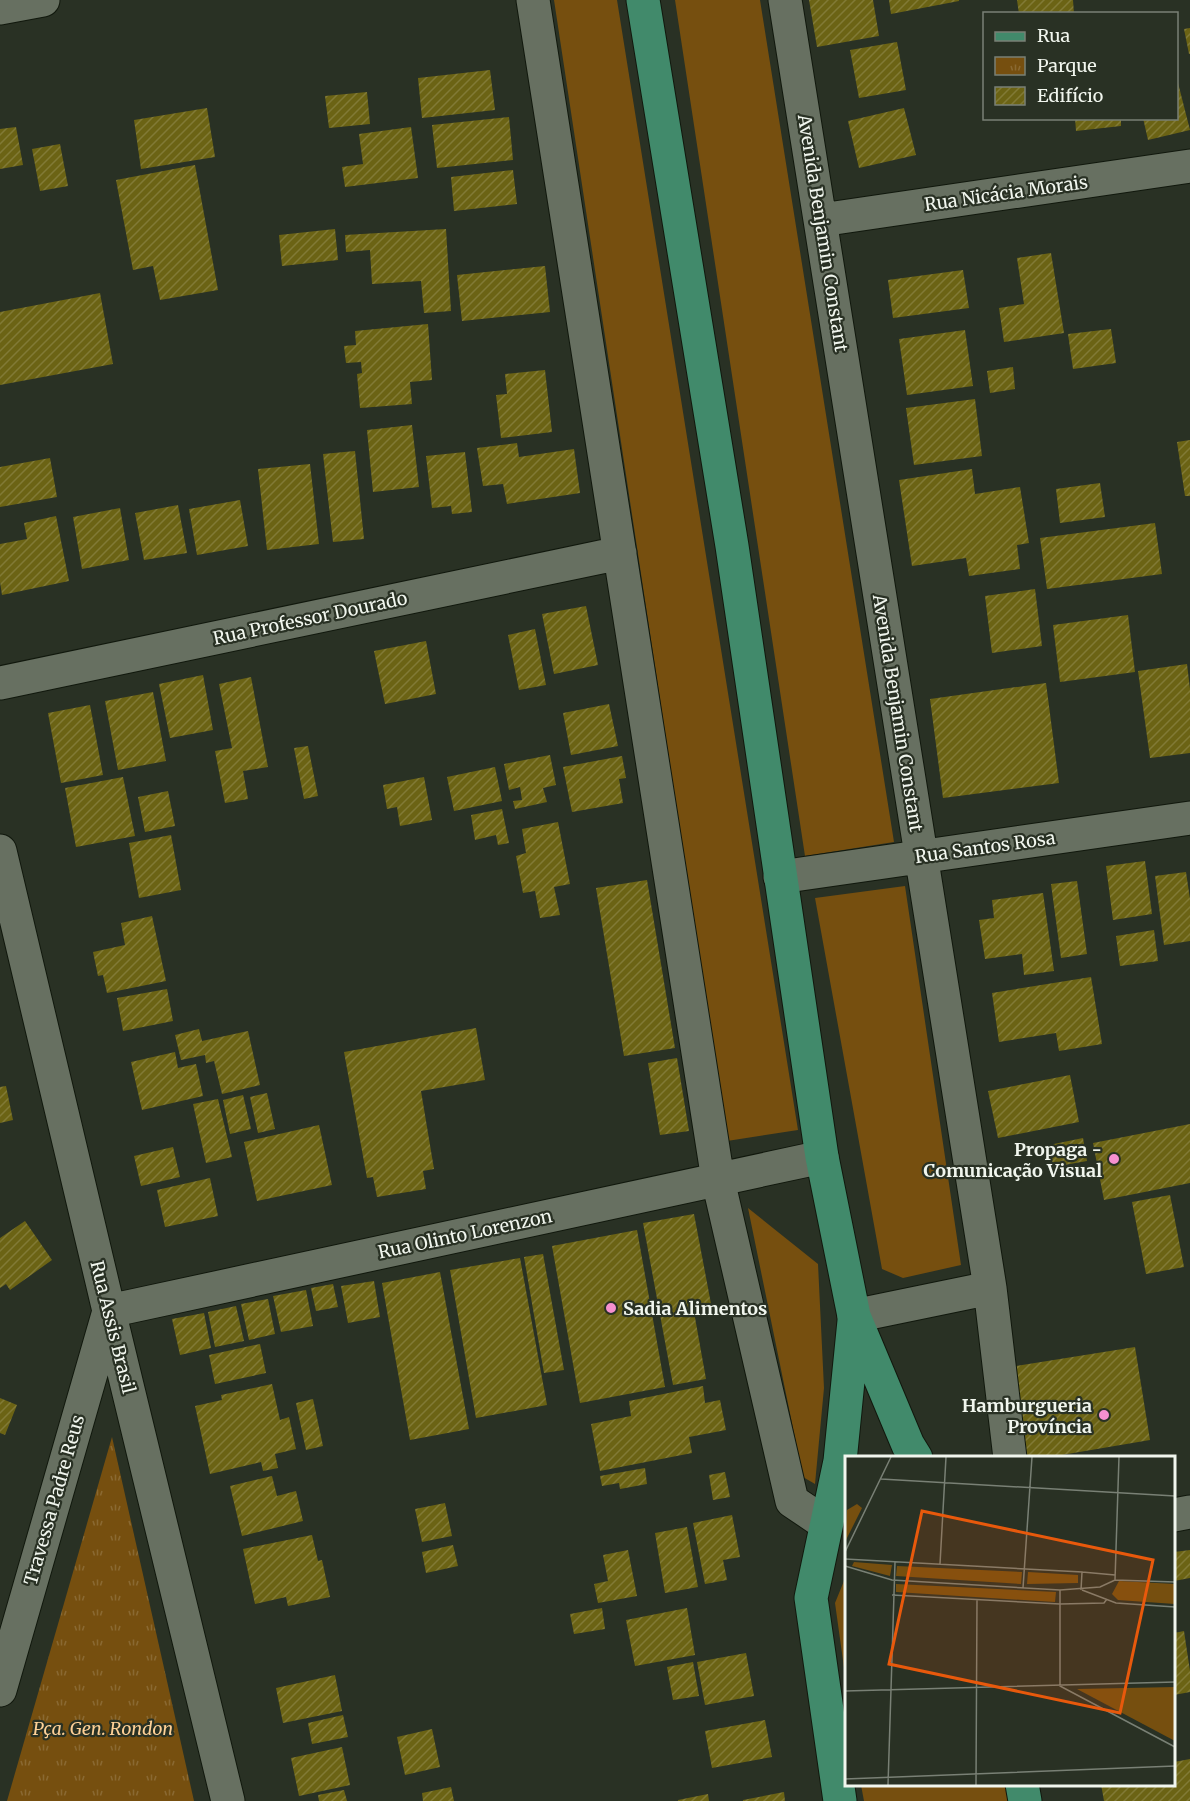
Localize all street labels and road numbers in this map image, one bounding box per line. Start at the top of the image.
street label: Avenida Benjamin Constant [793,112,853,353]
street label: Rua Nicácia Morais [923,170,1089,216]
street label: Rua Professor Dourado [211,586,409,650]
street label: Avenida Benjamin Constant [868,592,928,833]
street label: Rua Santos Rosa [913,826,1057,868]
street label: Rua Olinto Lorenzon [376,1204,554,1264]
street label: Rua Assis Brasil [85,1258,141,1396]
street label: Travessa Padre Reus [19,1412,89,1588]

